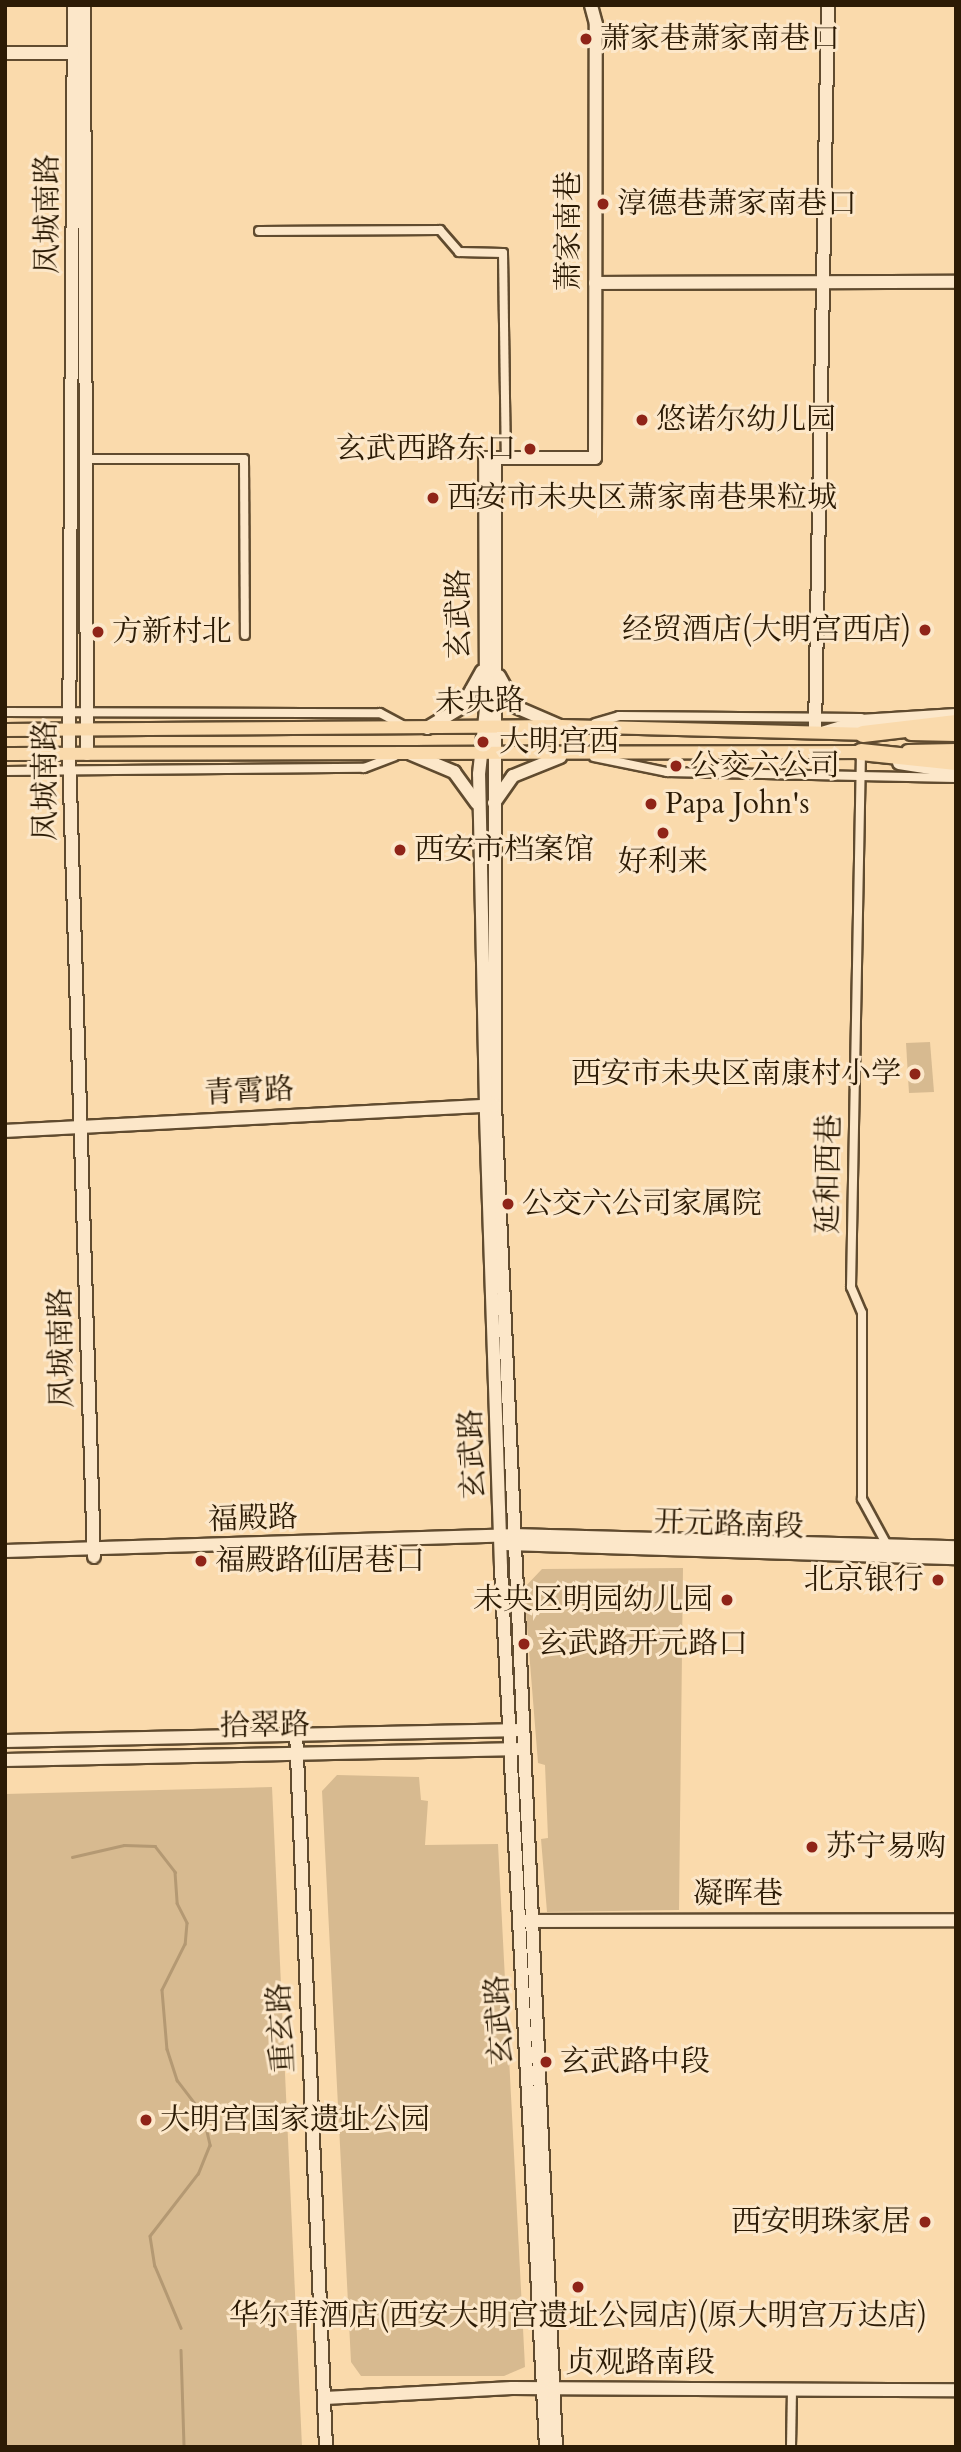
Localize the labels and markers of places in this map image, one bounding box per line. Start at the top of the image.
place label: 萧家巷萧家南巷口 [600,21,840,57]
marker: 萧家巷萧家南巷口 [578,31,594,47]
place label: 淳德巷萧家南巷口 [617,186,857,222]
marker: 淳德巷萧家南巷口 [595,196,611,212]
place label: 悠诺尔幼儿园 [656,402,836,438]
marker: 悠诺尔幼儿园 [634,412,650,428]
place label: 玄武西路东口 [336,431,516,467]
marker: 玄武西路东口 [522,441,538,457]
place label: 西安市未央区萧家南巷果粒城 [447,480,837,516]
marker: 西安市未央区萧家南巷果粒城 [425,490,441,506]
place label: 经贸酒店(大明宫西店) [622,612,911,648]
place label: 方新村北 [112,614,232,650]
marker: 经贸酒店(大明宫西店) [917,622,933,638]
marker: 方新村北 [90,624,106,640]
place label: 大明宫西 [499,724,619,760]
marker: 大明宫西 [473,732,493,752]
place label: 公交六公司 [690,748,840,784]
marker: 公交六公司 [668,758,684,774]
place label: Papa John's [665,786,809,822]
marker: Papa John's [643,796,659,812]
marker: 好利来 [655,825,671,841]
place label: 西安市档案馆 [414,832,594,868]
marker: 西安市档案馆 [392,842,408,858]
place label: 好利来 [618,844,708,880]
place label: 西安市未央区南康村小学 [571,1056,901,1092]
marker: 西安市未央区南康村小学 [907,1066,923,1082]
place label: 公交六公司家属院 [522,1186,762,1222]
marker: 公交六公司家属院 [500,1196,516,1212]
place label: 福殿路仙居巷口 [215,1543,425,1579]
marker: 福殿路仙居巷口 [193,1553,209,1569]
place label: 北京银行 [804,1562,924,1598]
marker: 北京银行 [930,1572,946,1588]
place label: 未央区明园幼儿园 [473,1582,713,1618]
marker: 未央区明园幼儿园 [719,1592,735,1608]
place label: 玄武路开元路口 [538,1626,748,1662]
marker: 玄武路开元路口 [516,1636,532,1652]
place label: 苏宁易购 [826,1829,946,1865]
marker: 苏宁易购 [804,1839,820,1855]
place label: 玄武路中段 [560,2044,710,2080]
marker: 玄武路中段 [538,2054,554,2070]
place label: 大明宫国家遗址公园 [160,2102,430,2138]
marker: 大明宫国家遗址公园 [138,2112,154,2128]
place label: 西安明珠家居 [731,2204,911,2240]
marker: 西安明珠家居 [917,2214,933,2230]
marker: 华尔菲酒店(西安大明宫遗址公园店)(原大明宫万达店) [570,2279,586,2295]
place label: 华尔菲酒店(西安大明宫遗址公园店)(原大明宫万达店) [229,2298,927,2334]

